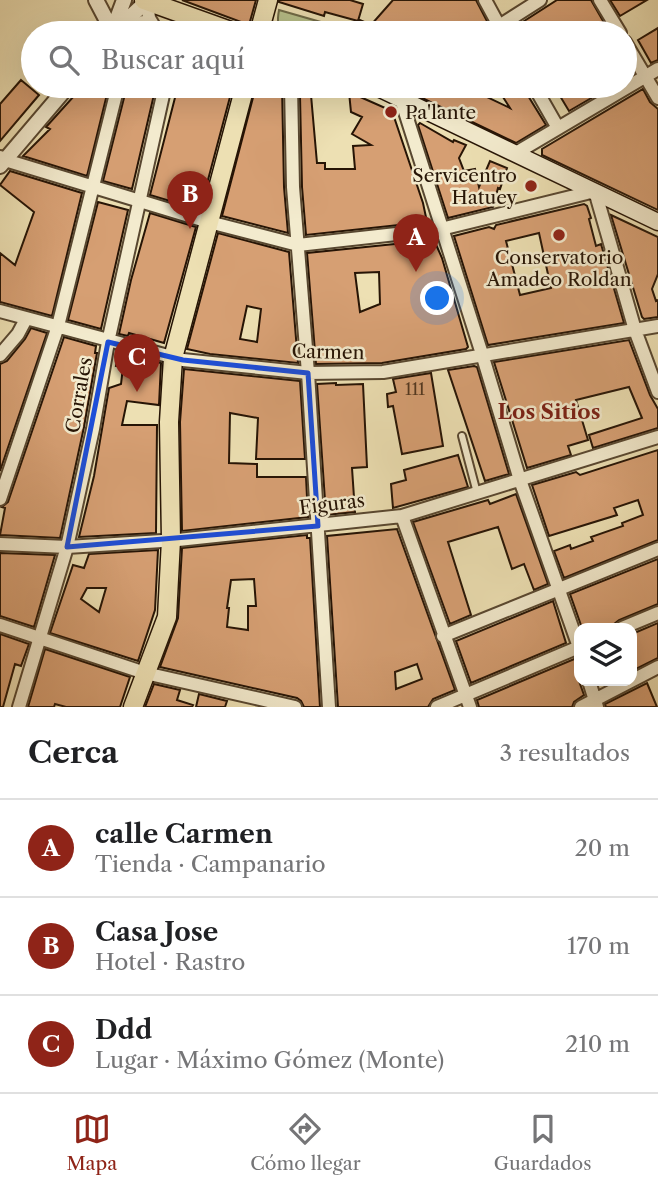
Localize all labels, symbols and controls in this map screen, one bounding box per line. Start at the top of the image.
search box [21,21,637,98]
icon: search [45,41,83,79]
text: Buscar aquí [101,44,245,76]
place label: Pa'lante [405,101,476,124]
marker: Pa'lante [383,104,399,120]
place label: Servicentro Hatuey [412,164,517,209]
pin: B [167,171,213,229]
marker: Servicentro Hatuey [523,178,539,194]
pin: A [393,214,439,272]
marker: Conservatorio Amadeo Roldan [551,227,567,243]
place label: Conservatorio Amadeo Roldan [485,246,632,291]
your location [420,281,454,315]
pin: C [114,334,160,392]
street label: Carmen [291,340,365,364]
street label: Corrales [61,355,97,435]
house number: 111 [405,379,425,399]
district label: Los Sitios [498,399,600,424]
street label: Figuras [298,489,366,519]
map controls [574,623,637,686]
button: layers [574,623,637,686]
text: Cerca [28,734,118,771]
text: 3 resultados [500,739,630,767]
text: calle Carmen [95,818,273,850]
text: A [42,834,60,862]
text: 20 m [575,834,630,862]
text: Tienda · Campanario [95,850,326,878]
text: Casa Jose [95,916,218,948]
text: B [42,932,60,960]
text: 170 m [567,932,630,960]
text: Hotel · Rastro [95,948,245,976]
text: Ddd [95,1014,152,1046]
text: C [42,1030,60,1058]
text: 210 m [565,1030,630,1058]
text: Lugar · Máximo Gómez (Monte) [95,1046,444,1074]
tab: Mapa [66,1110,117,1175]
tab: Cómo llegar [250,1110,361,1175]
tab: Guardados [494,1110,592,1175]

